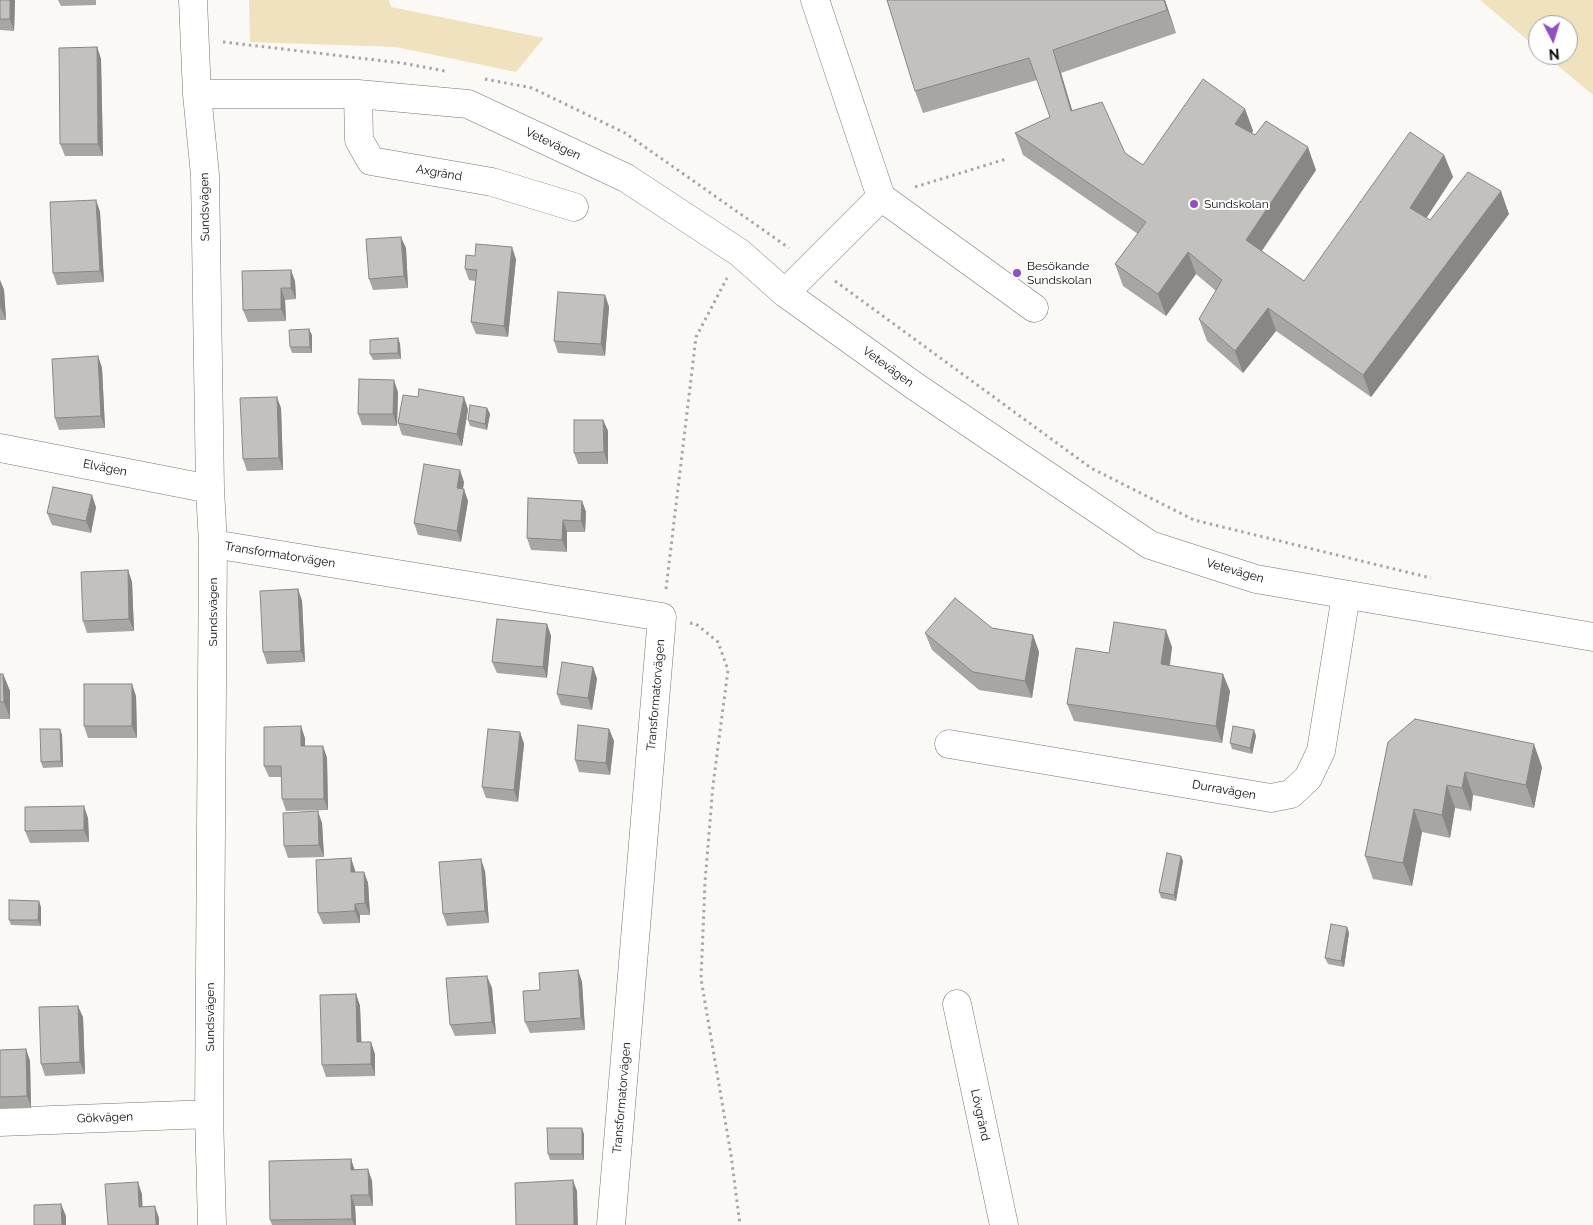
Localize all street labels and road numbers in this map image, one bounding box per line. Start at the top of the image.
street label: Vetevägen [523,125,583,163]
street label: Axgränd [415,162,463,184]
street label: Sundsvägen [197,172,213,242]
street label: Vetevägen [860,344,916,390]
street label: Elvägen [82,457,128,479]
street label: Transformatorvägen [224,539,336,571]
street label: Vetevägen [1204,556,1266,586]
street label: Sundsvägen [206,578,220,646]
street label: Transformatorvägen [644,639,668,751]
street label: Durravägen [1191,777,1257,803]
street label: Sundsvägen [203,983,217,1051]
street label: Transformatorvägen [610,1042,634,1154]
street label: Lövgränd [967,1088,993,1142]
street label: Gökvägen [77,1110,133,1126]

